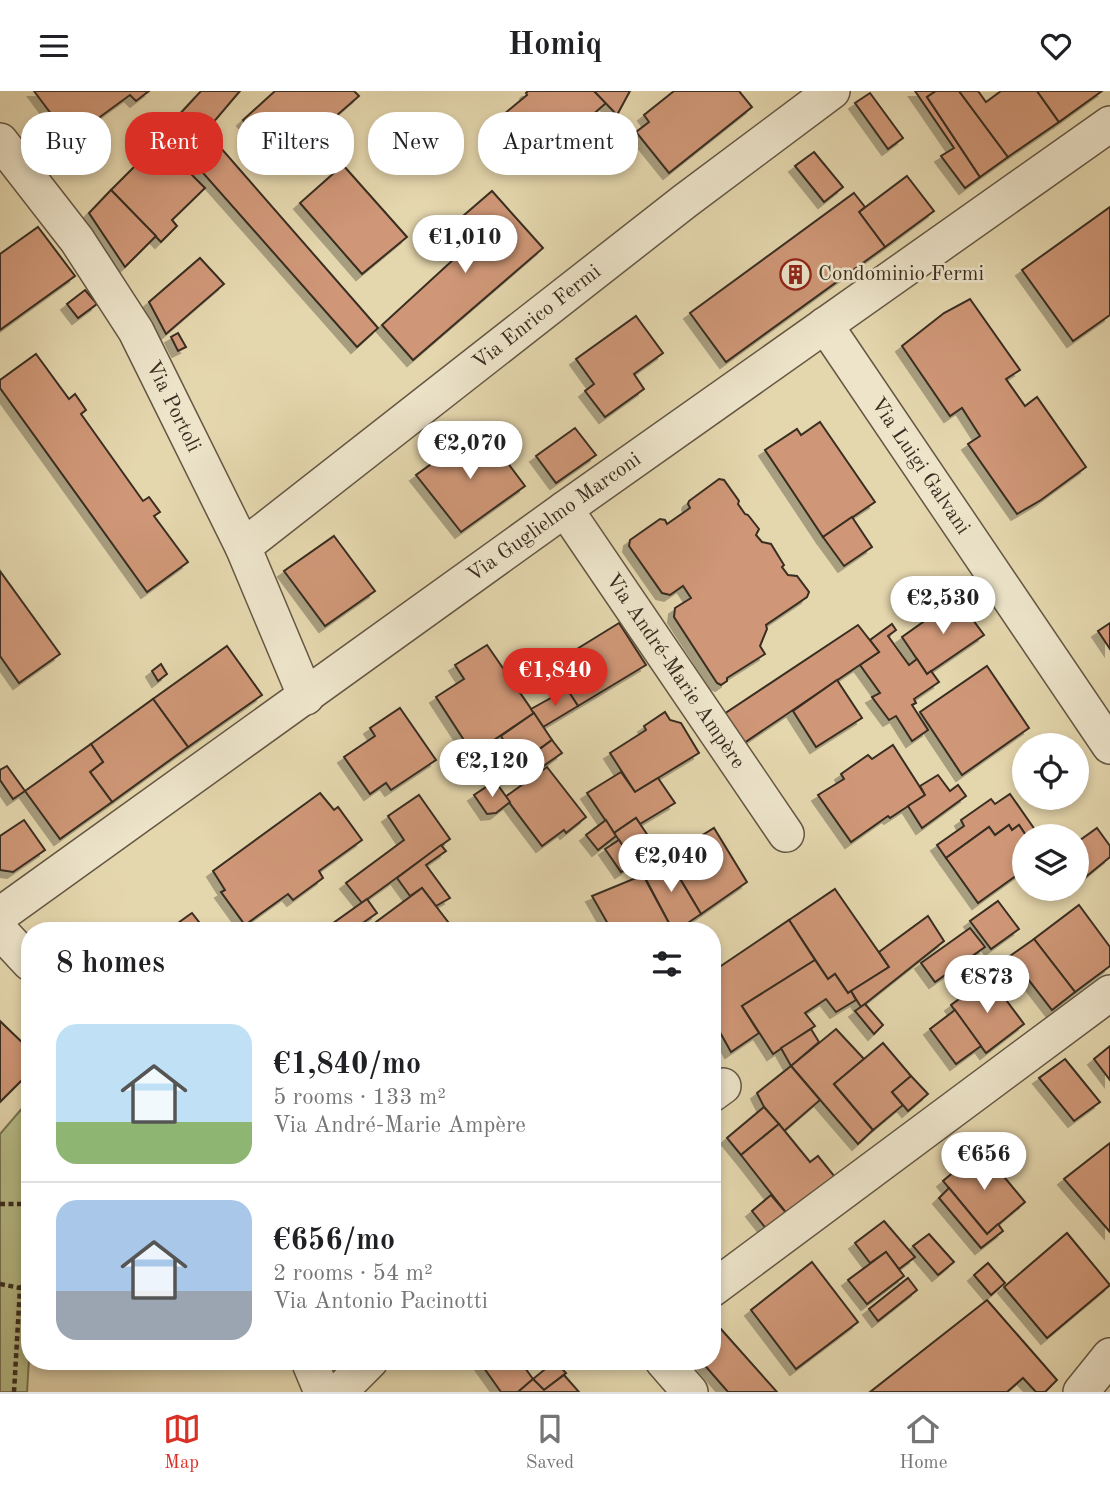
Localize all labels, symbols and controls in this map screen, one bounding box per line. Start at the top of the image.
icon: menu [35,27,73,65]
icon: heart [1037,27,1075,65]
text: Homiq [508,30,602,62]
chip: Buy [21,112,111,175]
chip: Rent [125,112,223,175]
chip: Filters [237,112,354,175]
chip: New [368,112,464,175]
chip: Apartment [478,112,638,175]
pin: €1,010 [408,215,522,275]
text: €1,010 [428,226,502,249]
building icon: Condominio Fermi [778,257,812,291]
street label: Via Enrico Fermi [469,261,605,373]
place label: Condominio Fermi [818,264,984,285]
street label: Via Portoli [142,358,205,455]
street label: Via Luigi Galvani [867,394,974,538]
pin: €2,070 [413,421,527,481]
text: €2,070 [433,432,507,455]
street label: Via Guglielmo Marconi [463,448,645,586]
street label: Via André-Marie Ampère [602,570,749,773]
pin: €2,530 [886,577,1000,636]
text: €2,530 [906,587,980,610]
pin: €1,840 [498,649,612,708]
text: €1,840 [518,659,592,682]
map controls [1012,733,1089,901]
button: locate [1012,733,1089,810]
pin: €2,120 [435,739,549,799]
text: €2,120 [455,750,529,773]
button: layers [1012,824,1089,901]
pin: €2,040 [614,835,728,894]
text: €2,040 [634,845,708,868]
icon: filters [648,945,686,983]
text: 8 homes [56,949,165,979]
pin: €873 [946,955,1028,1015]
text: €873 [960,966,1014,989]
text: €1,840/mo [273,1050,421,1080]
icon: home [112,1052,196,1136]
text: 5 rooms · 133 m² [273,1086,446,1109]
text: Via André-Marie Ampère [273,1114,526,1137]
pin: €656 [943,1133,1025,1192]
text: €656 [957,1143,1011,1166]
text: €656/mo [273,1226,395,1256]
icon: home [112,1228,196,1312]
text: 2 rooms · 54 m² [273,1262,433,1285]
text: Via Antonio Pacinotti [273,1290,488,1313]
tab: Map [163,1410,201,1475]
tab: Saved [526,1410,574,1475]
tab: Home [899,1410,947,1475]

